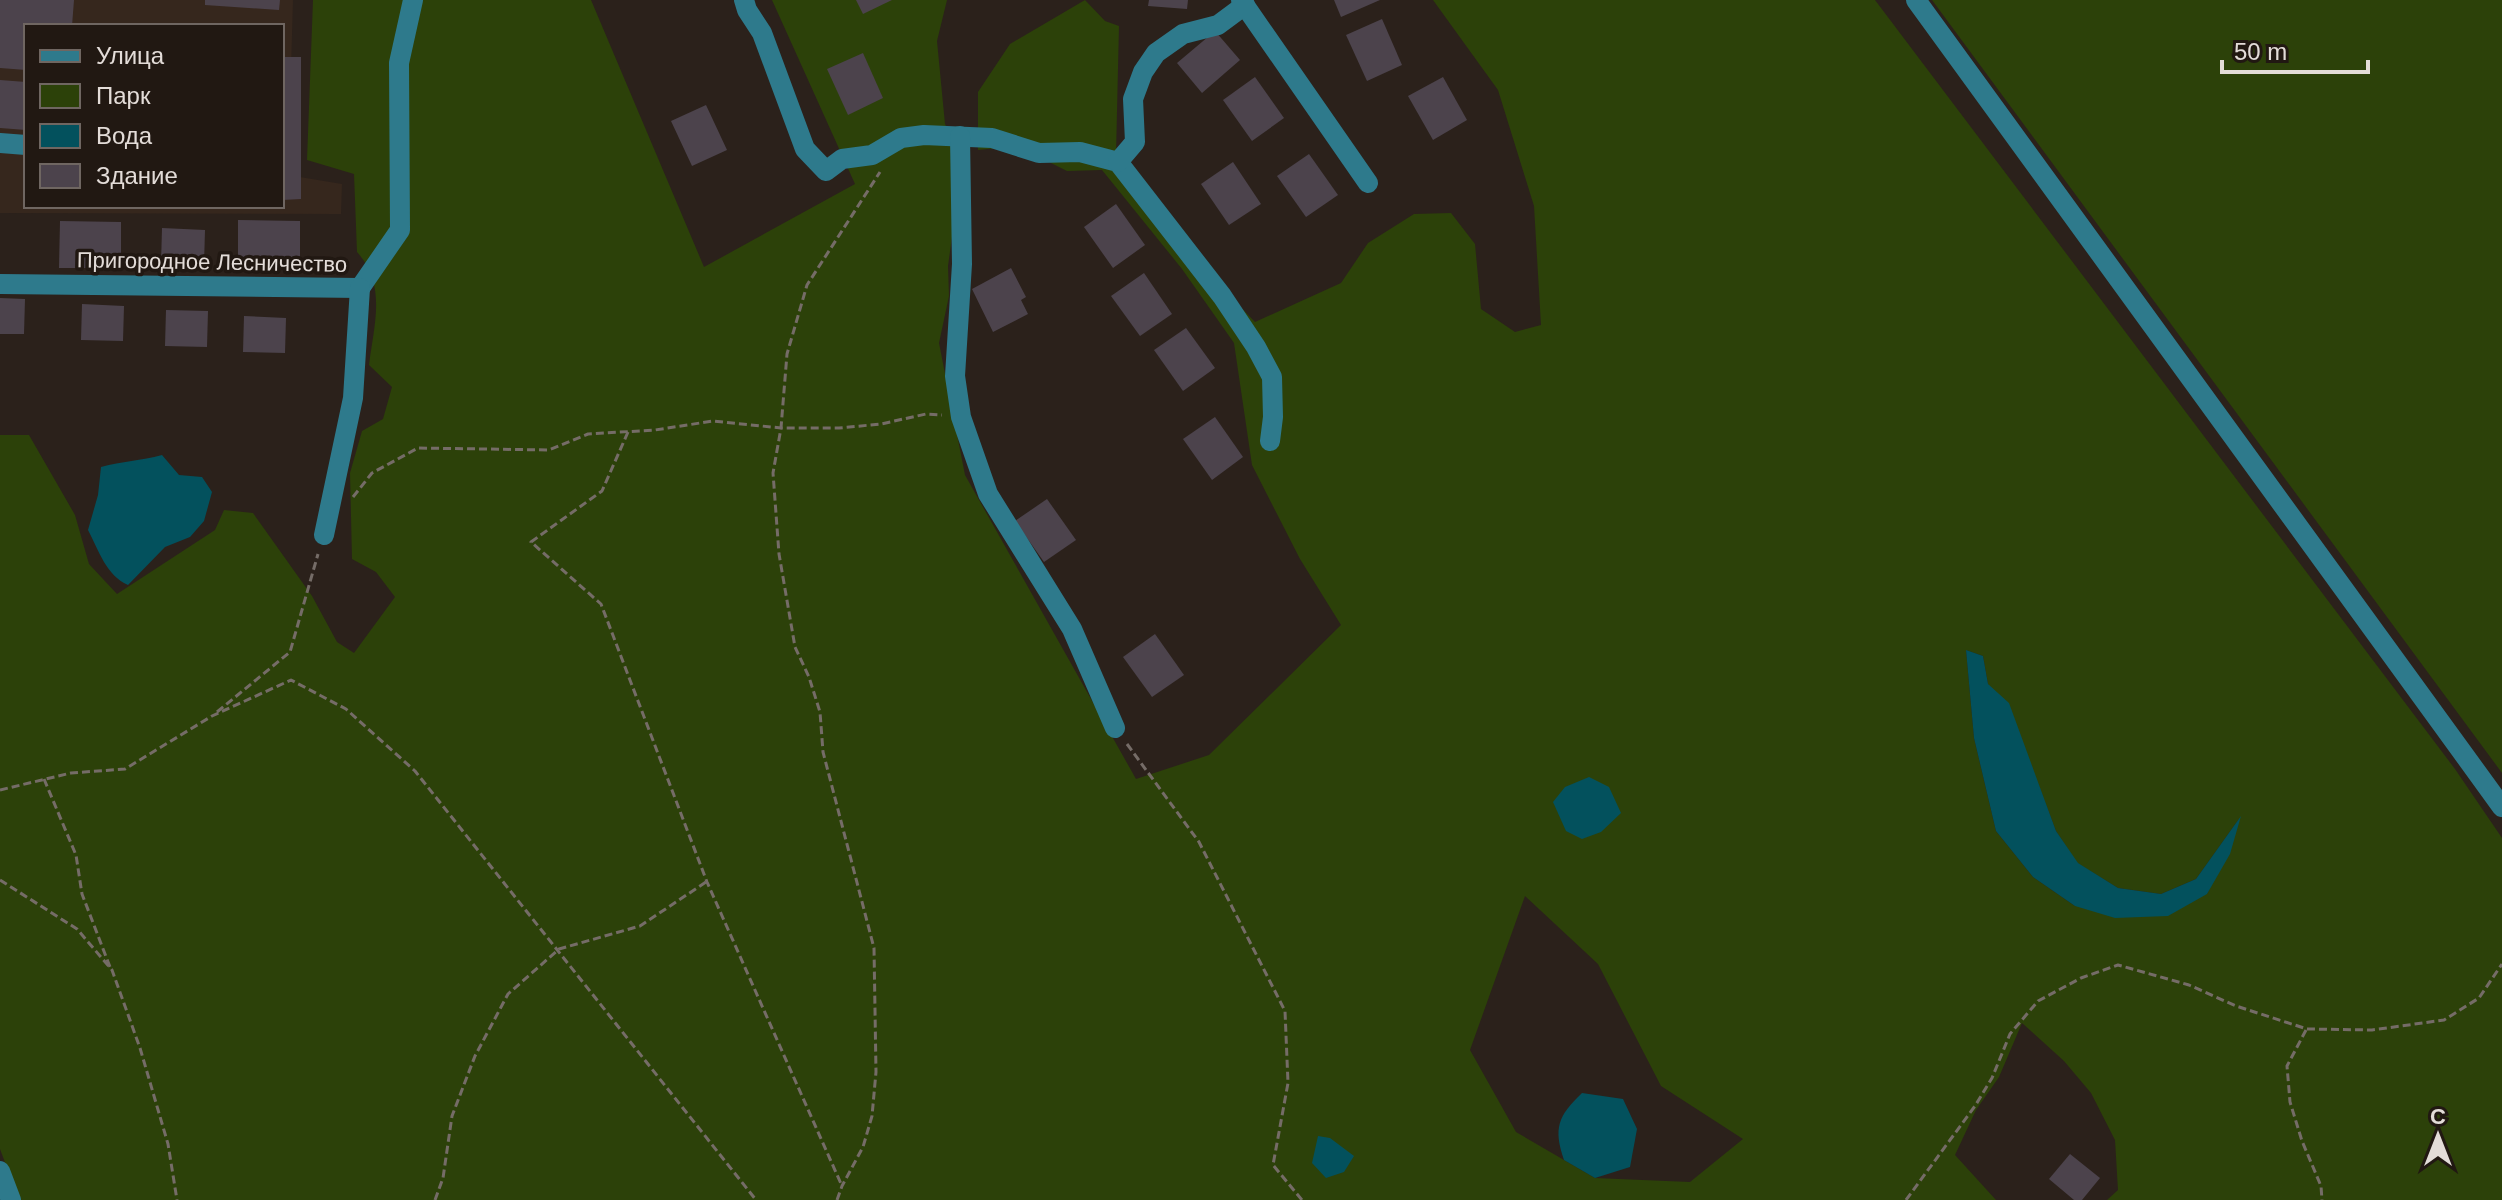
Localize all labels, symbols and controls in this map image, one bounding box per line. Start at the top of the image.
legend [24,24,284,208]
scale bar [2222,24,2368,74]
text: 50 m [2234,38,2287,65]
text: Улица [96,42,165,69]
text: Парк [96,82,151,109]
text: Вода [96,122,153,149]
text: Здание [96,162,178,189]
street label: Пригородное Лесничество [77,247,347,277]
north arrow [2398,1096,2478,1176]
text: С [2430,1104,2446,1129]

